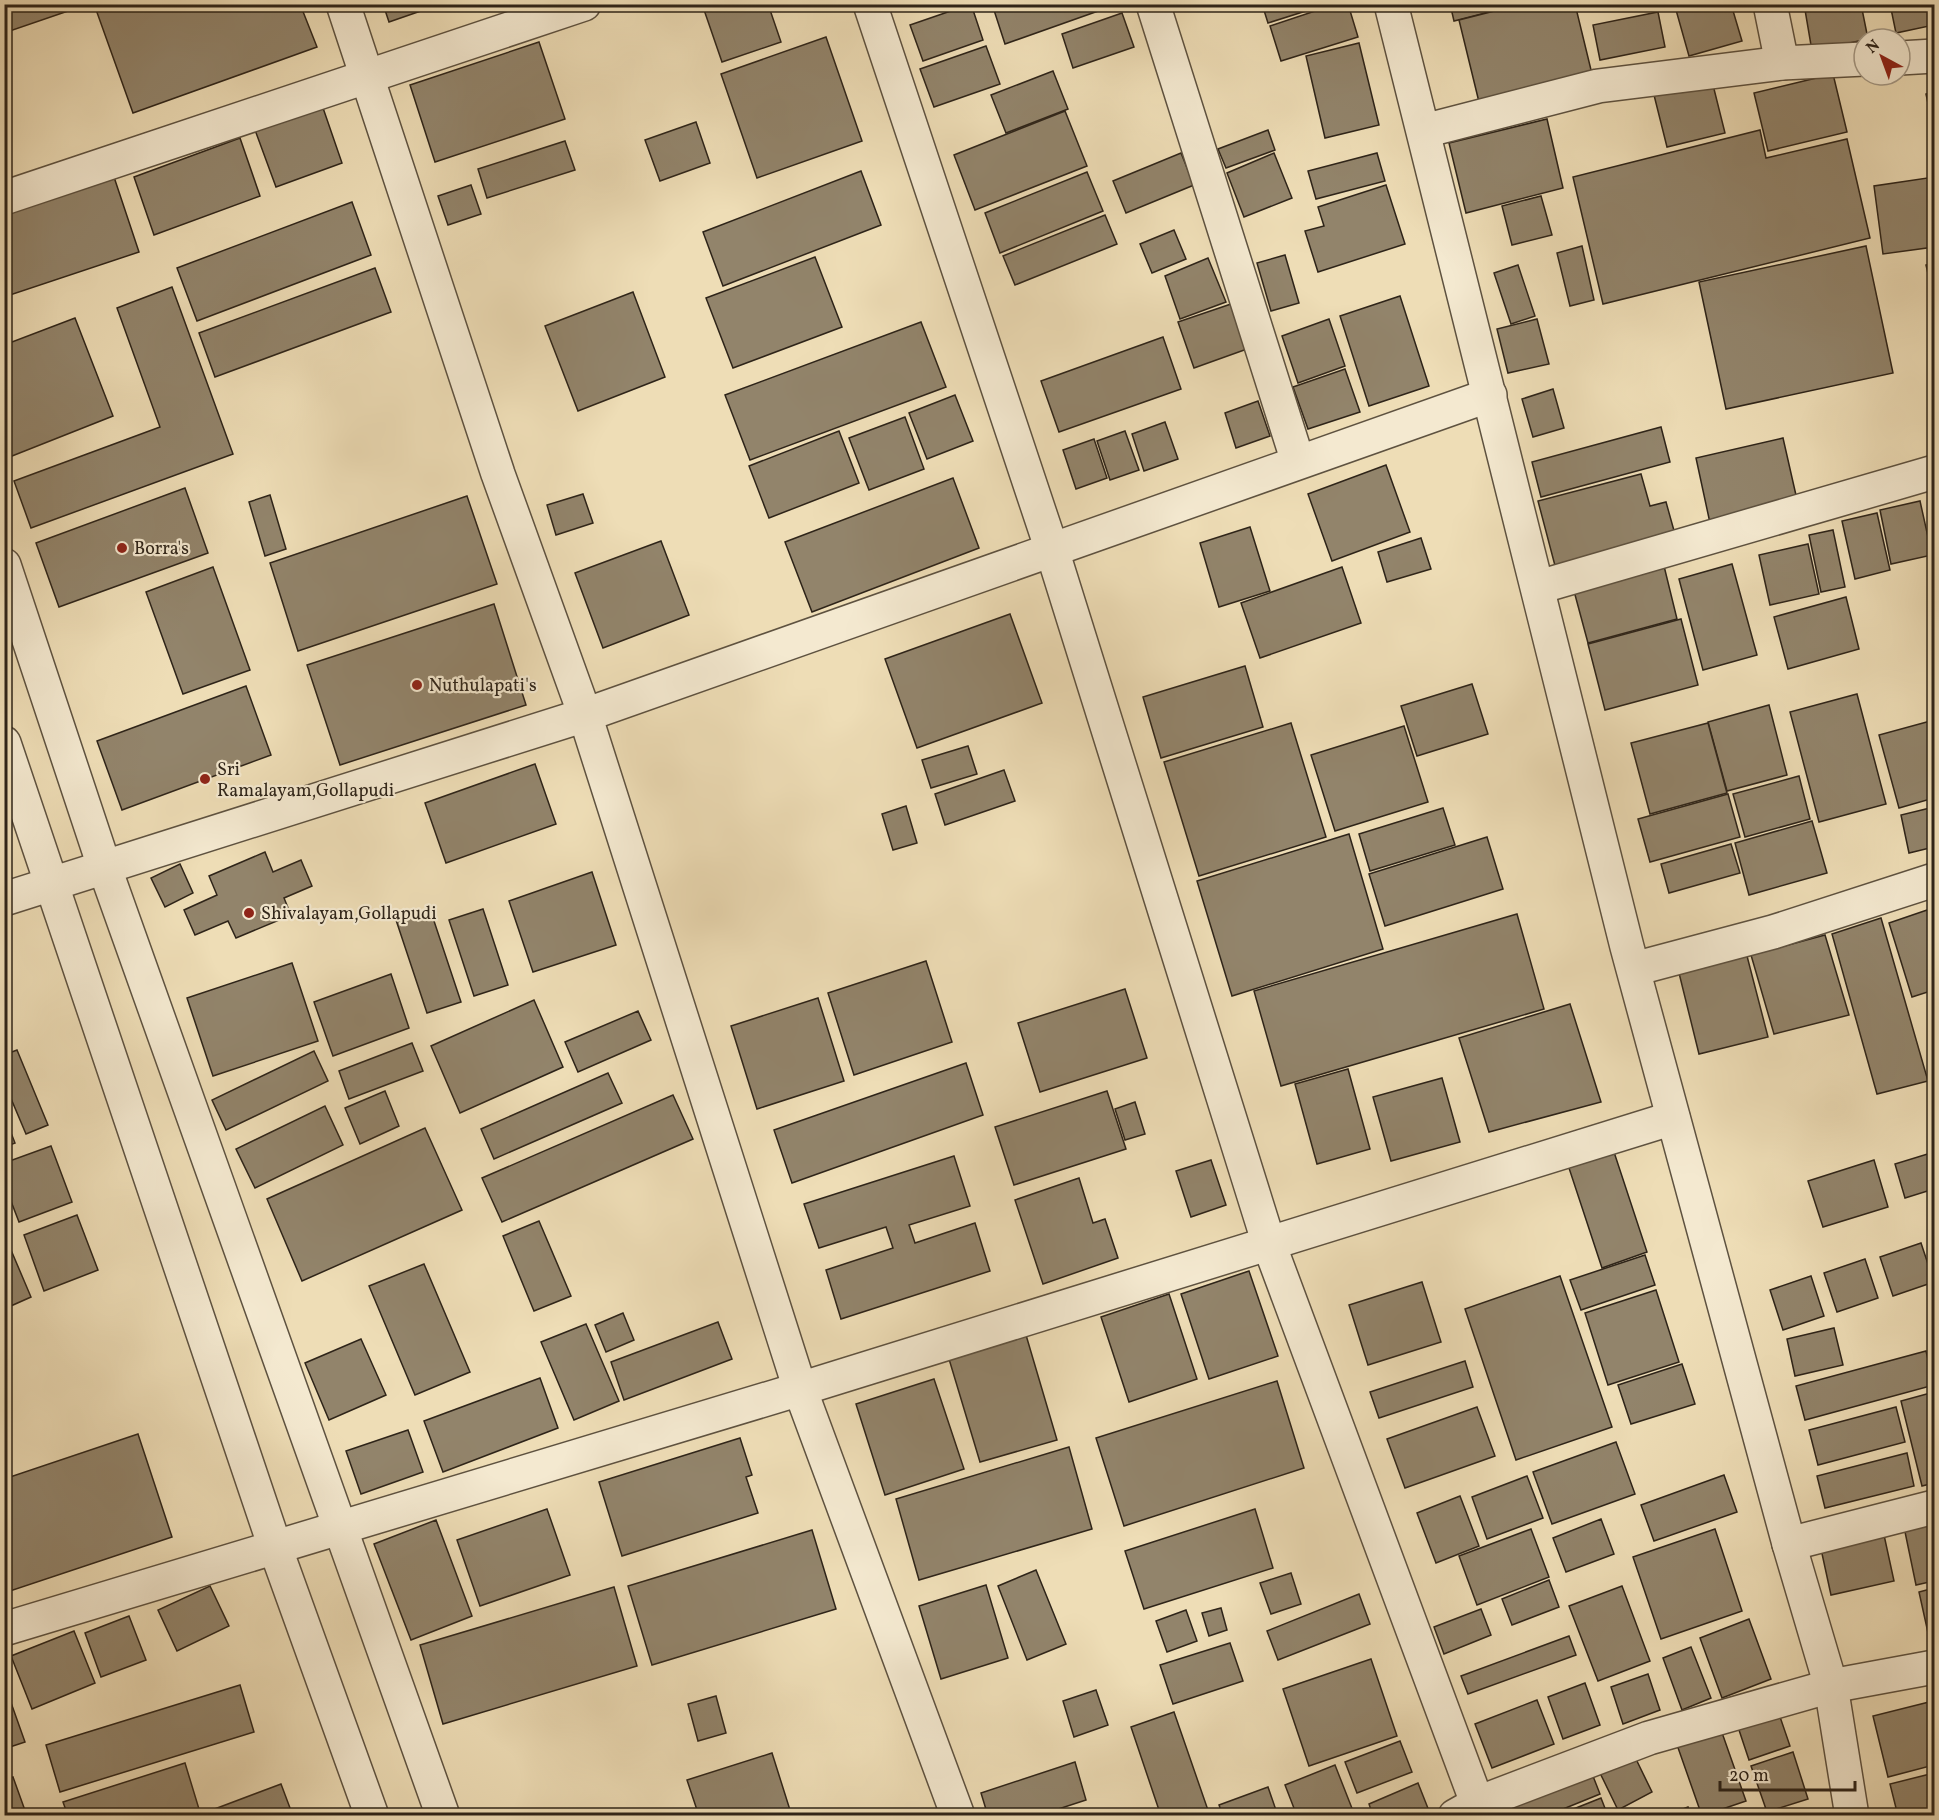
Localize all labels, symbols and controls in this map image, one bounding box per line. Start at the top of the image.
north arrow [1852,27,1912,87]
text: N [1862,35,1885,59]
place label: Borra's [134,537,189,562]
marker: Borra's [115,541,129,555]
place label: Nuthulapati's [429,674,537,699]
marker: Nuthulapati's [410,678,424,692]
place label: Sri Ramalayam,Gollapudi [217,758,394,804]
marker: Sri Ramalayam,Gollapudi [198,772,212,786]
place label: Shivalayam,Gollapudi [261,902,437,927]
marker: Shivalayam,Gollapudi [242,906,256,920]
scale bar [1720,1754,1855,1792]
text: 20 m [1729,1764,1769,1789]

